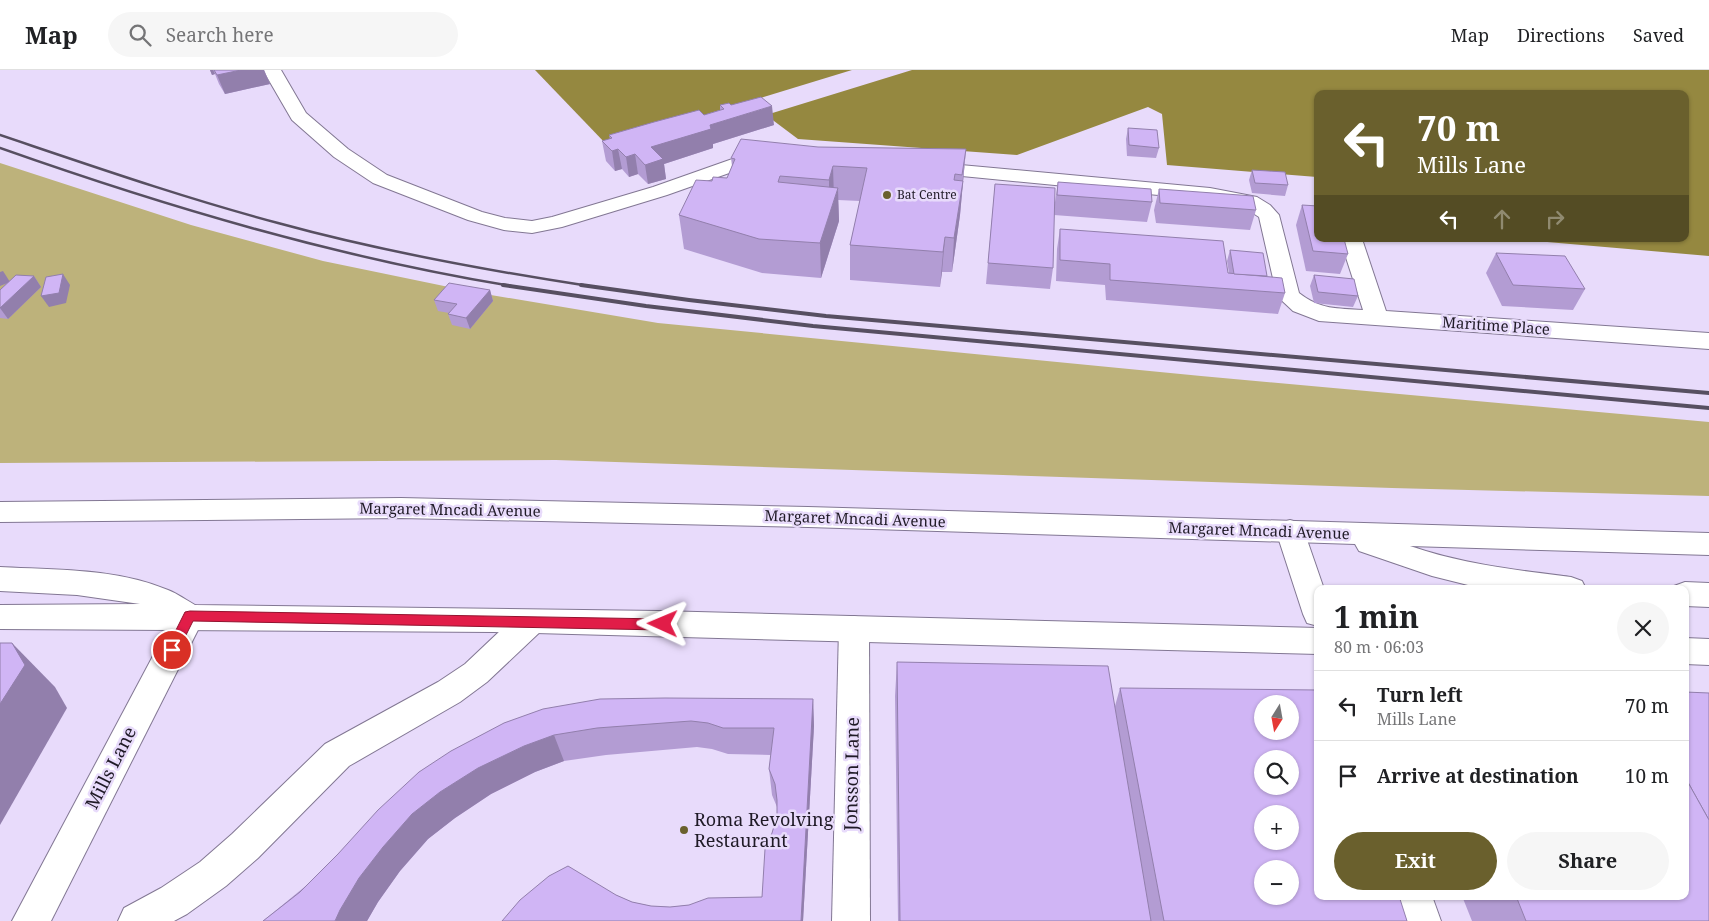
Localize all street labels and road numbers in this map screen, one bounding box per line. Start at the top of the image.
street label: Maritime Place [1441,311,1551,339]
street label: Margaret Mncadi Avenue [359,497,541,521]
street label: Margaret Mncadi Avenue [764,505,946,531]
street label: Margaret Mncadi Avenue [1168,517,1350,543]
street label: Jonsson Lane [838,717,864,832]
street label: Mills Lane [79,722,141,813]

